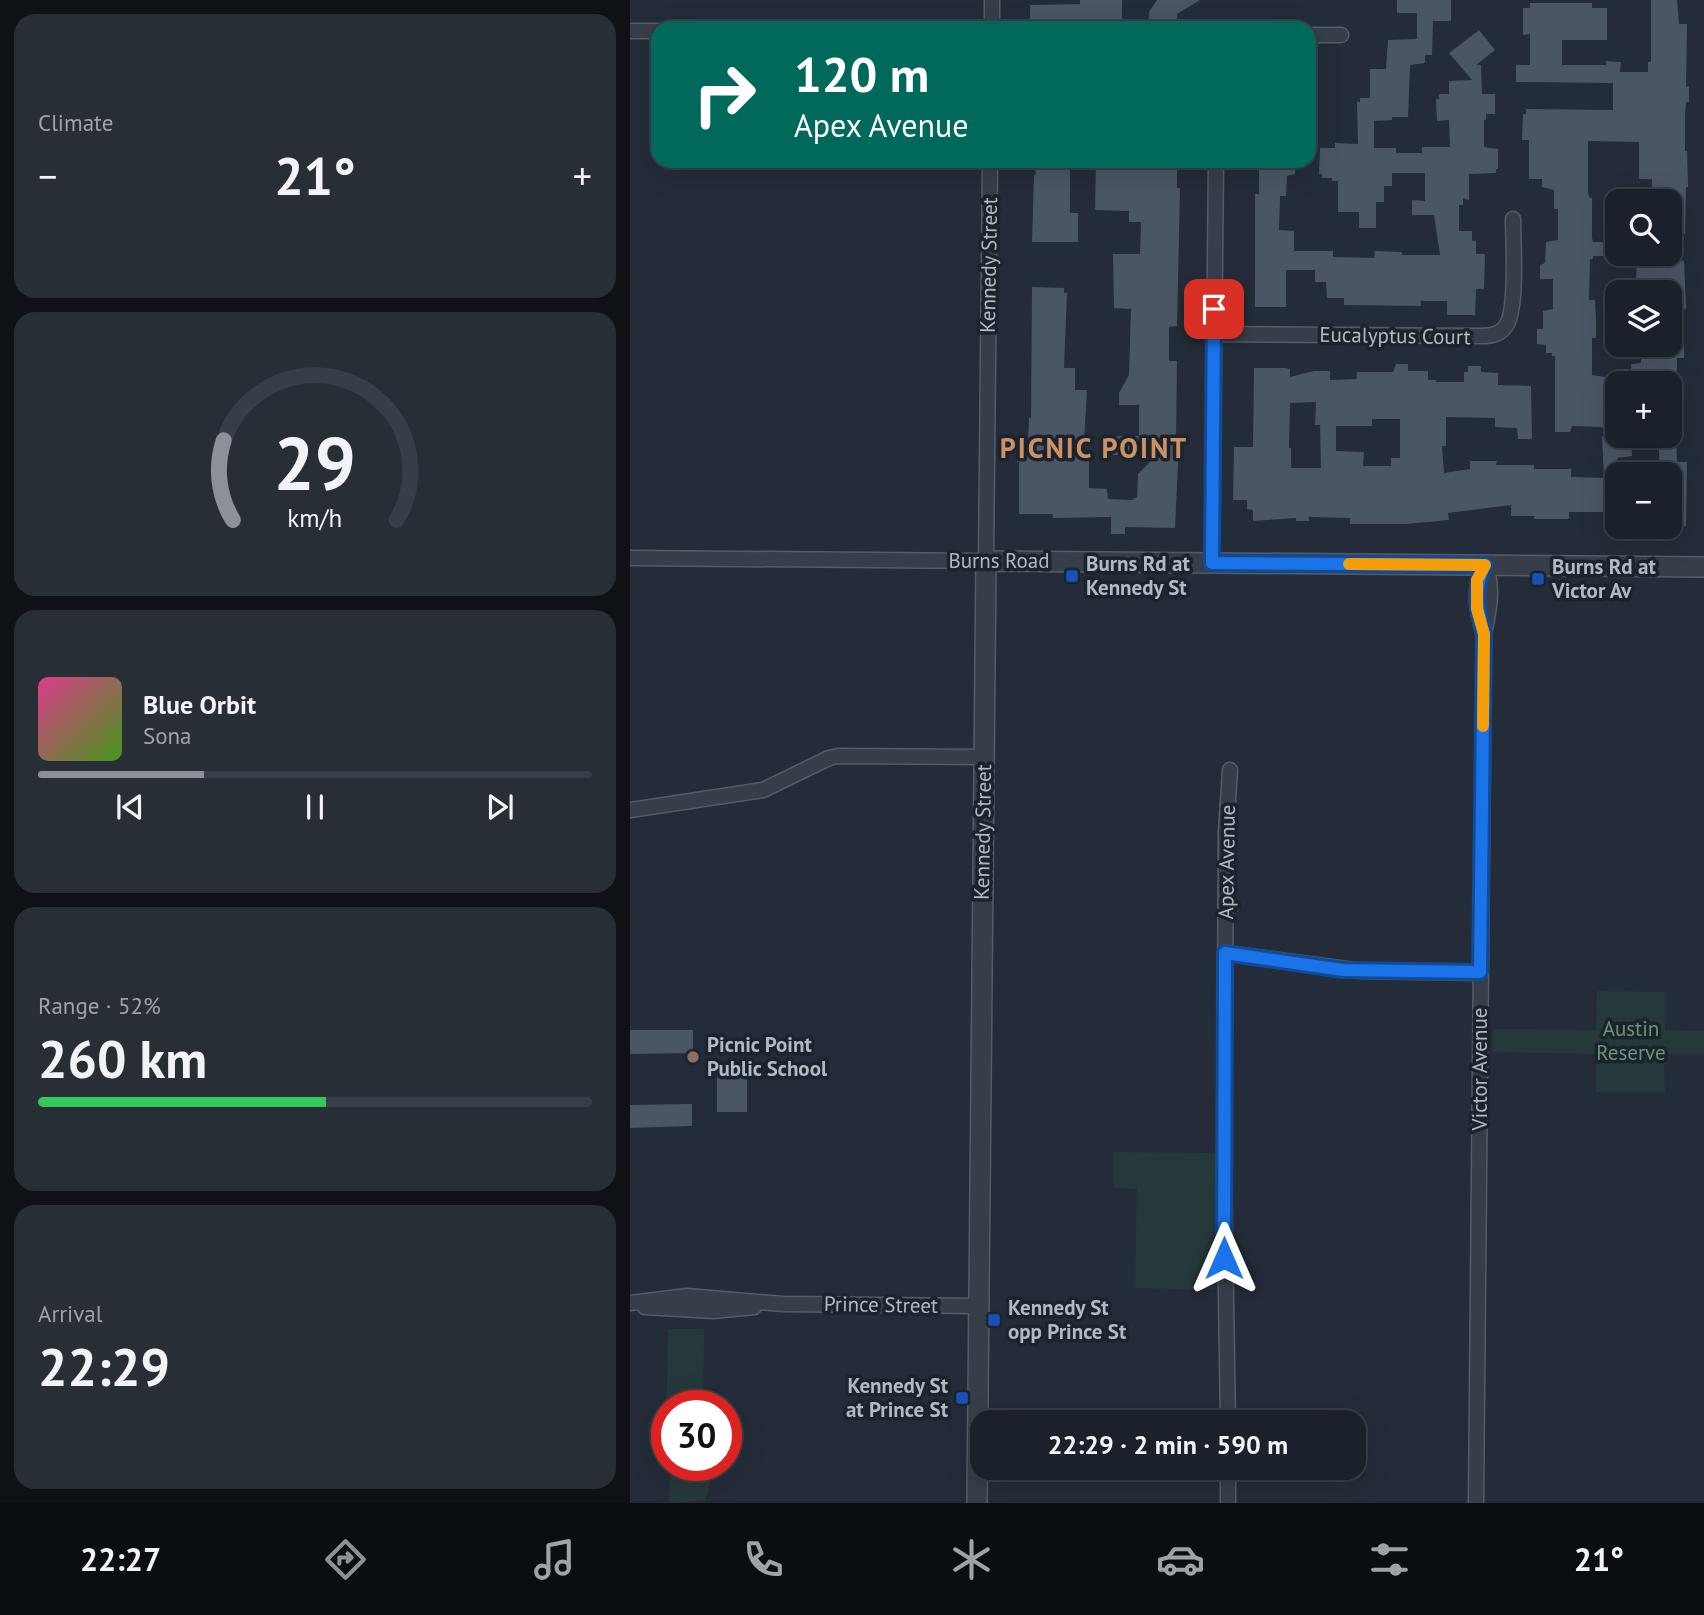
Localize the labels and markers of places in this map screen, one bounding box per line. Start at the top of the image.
pin [1184,279,1244,339]
place label: Burns Rd at Kennedy St [1086,550,1190,601]
place label: Burns Rd at Victor Av [1551,553,1656,604]
marker: Burns Rd at Kennedy St [1064,568,1080,584]
marker: Burns Rd at Victor Av [1530,571,1546,587]
place label: Picnic Point Public School [707,1031,828,1082]
marker: Picnic Point Public School [685,1049,701,1065]
place label: Kennedy St opp Prince St [1008,1294,1127,1345]
marker: Kennedy St opp Prince St [986,1312,1002,1328]
place label: Kennedy St at Prince St [846,1372,949,1423]
marker: Kennedy St at Prince St [954,1390,970,1406]

